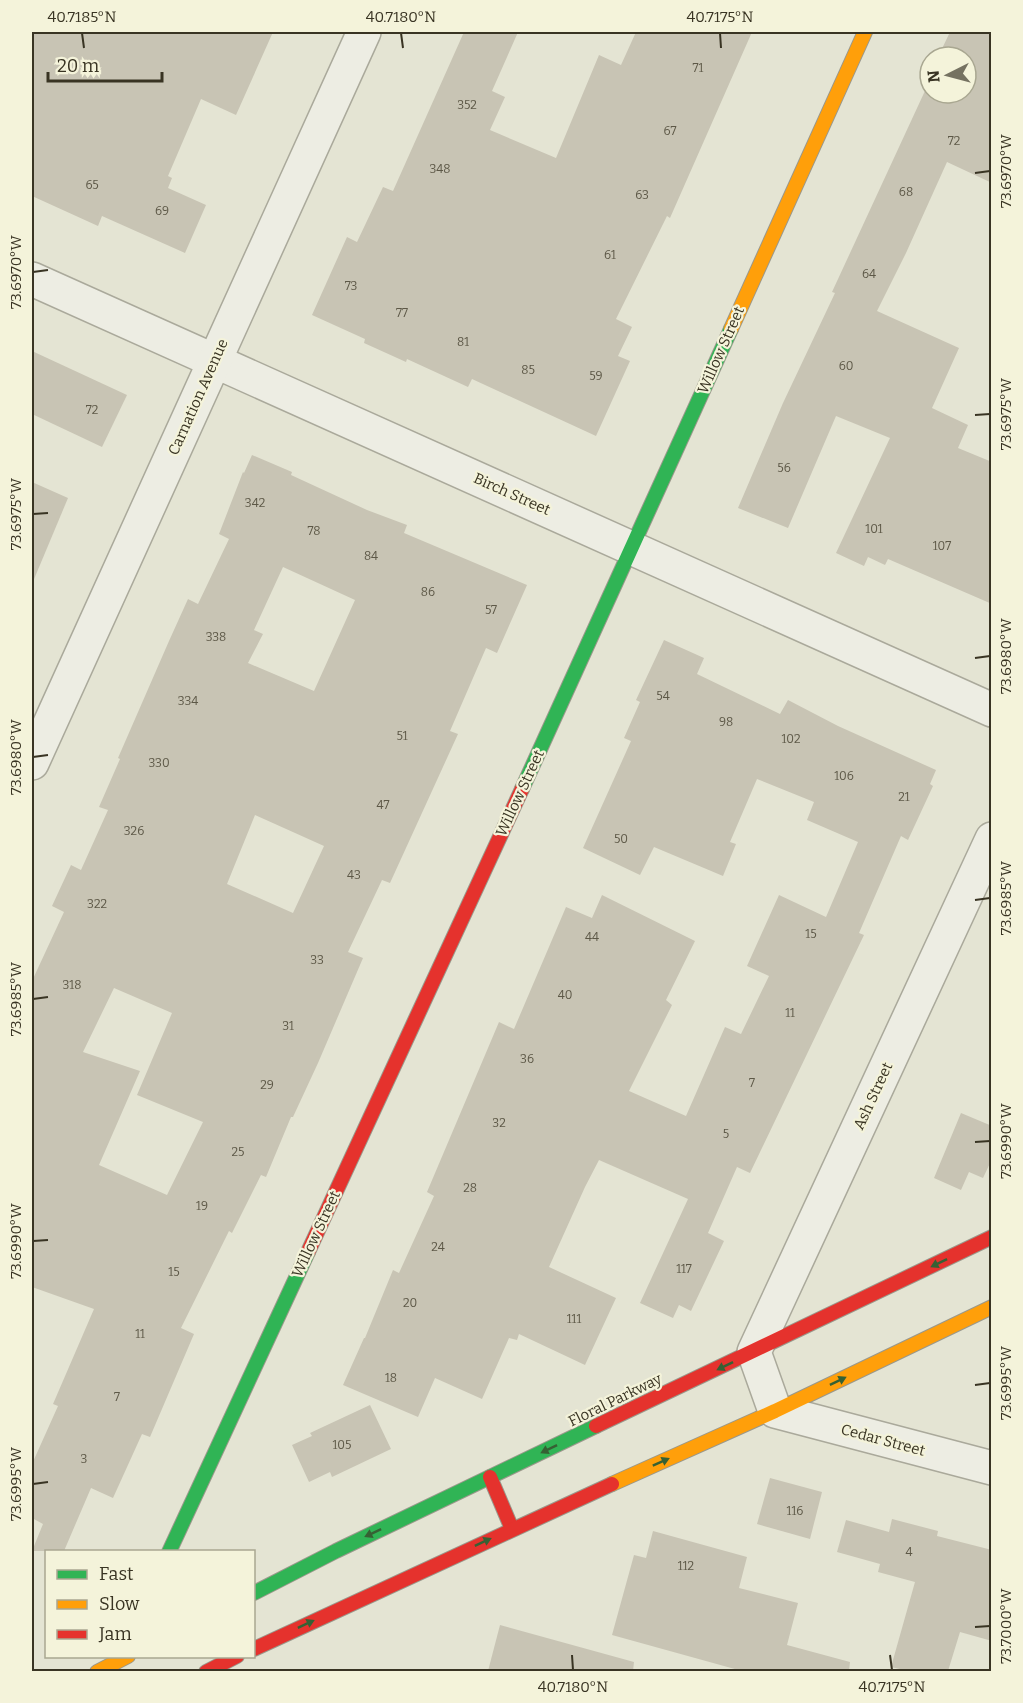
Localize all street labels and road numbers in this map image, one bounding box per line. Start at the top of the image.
street label: Willow Street [694,303,748,396]
street label: Carnation Avenue [164,336,232,458]
street label: Birch Street [471,469,554,519]
street label: Willow Street [492,746,548,839]
street label: Ash Street [850,1059,897,1133]
street label: Willow Street [288,1187,344,1280]
street label: Floral Parkway [565,1370,665,1430]
street label: Cedar Street [839,1420,928,1460]

